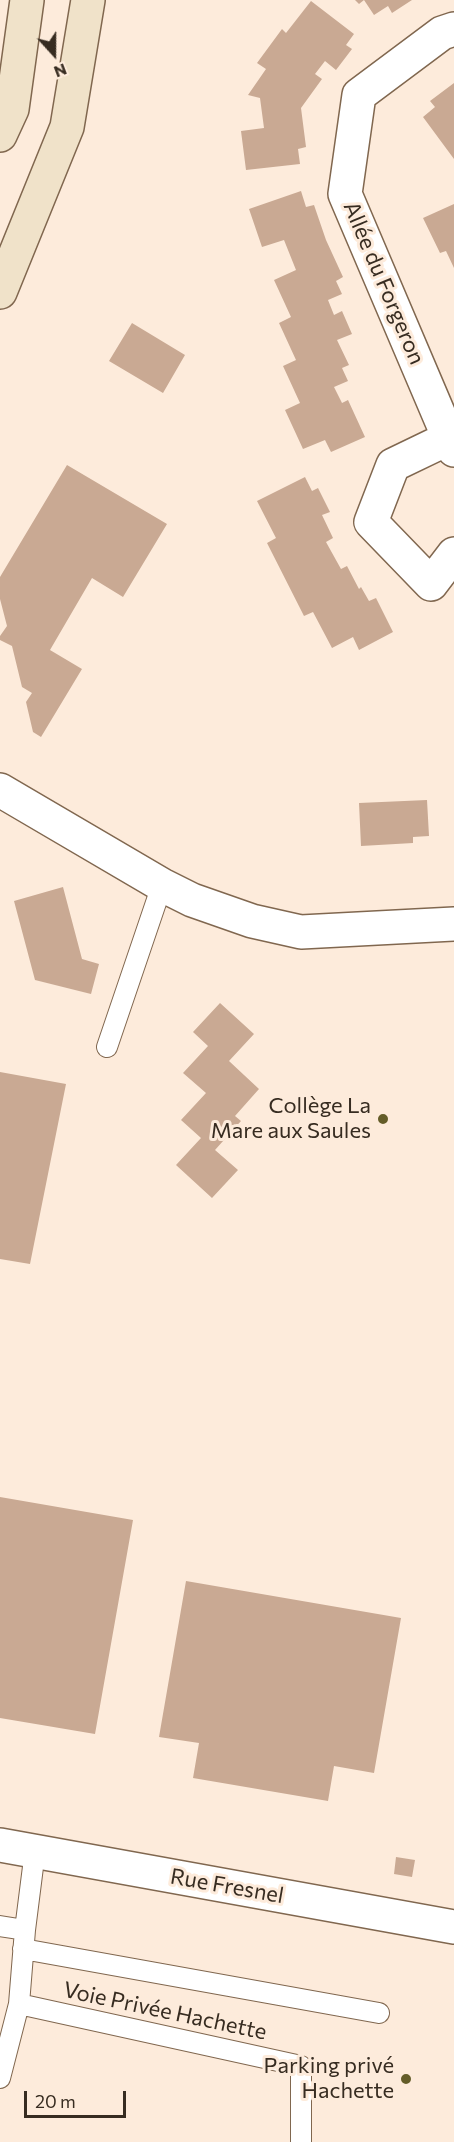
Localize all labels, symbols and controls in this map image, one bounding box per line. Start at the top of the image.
north arrow [24,24,84,84]
text: N [52,60,70,82]
street label: Allée du Forgeron [338,198,430,368]
place label: Collège La Mare aux Saules [211,1093,371,1144]
marker: Collège La Mare aux Saules [376,1112,390,1126]
street label: Rue Fresnel [168,1863,286,1909]
street label: Voie Privée Hachette [61,1977,269,2045]
place label: Parking privé Hachette [264,2053,394,2104]
marker: Parking privé Hachette [399,2072,413,2086]
scale bar [27,2079,129,2117]
text: 20 m [35,2090,76,2112]

